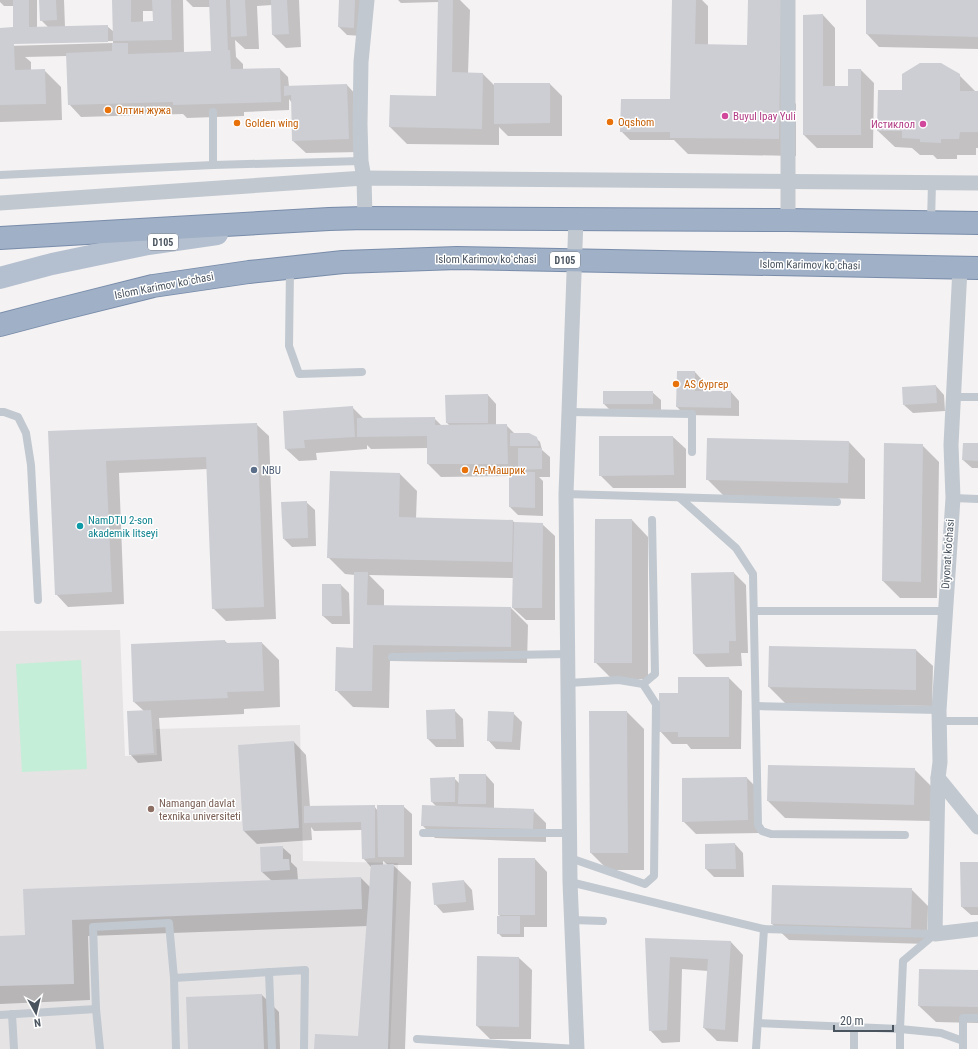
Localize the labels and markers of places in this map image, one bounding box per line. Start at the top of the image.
place label: Олтин жужа [116,104,171,117]
marker: Олтин жужа [103,105,113,115]
place label: Buyul Ipay Yuli [733,110,796,123]
marker: Buyul Ipay Yuli [720,111,730,121]
place label: Oqshom [618,116,654,129]
place label: Golden wing [245,117,298,130]
marker: Oqshom [605,117,615,127]
marker: Golden wing [232,118,242,128]
place label: Истиклол [871,118,915,131]
marker: Истиклол [918,119,928,129]
place label: AS бургер [684,378,728,391]
marker: AS бургер [671,379,681,389]
place label: NBU [262,464,281,477]
place label: Ал-Машрик [473,464,526,477]
marker: NBU [249,465,259,475]
marker: Ал-Машрик [460,465,470,475]
place label: NamDTU 2-son akademik litseyi [88,514,158,540]
marker: NamDTU 2-son akademik litseyi [75,521,85,531]
place label: Namangan davlat texnika universiteti [159,797,241,823]
marker: Namangan davlat texnika universiteti [146,804,156,814]

